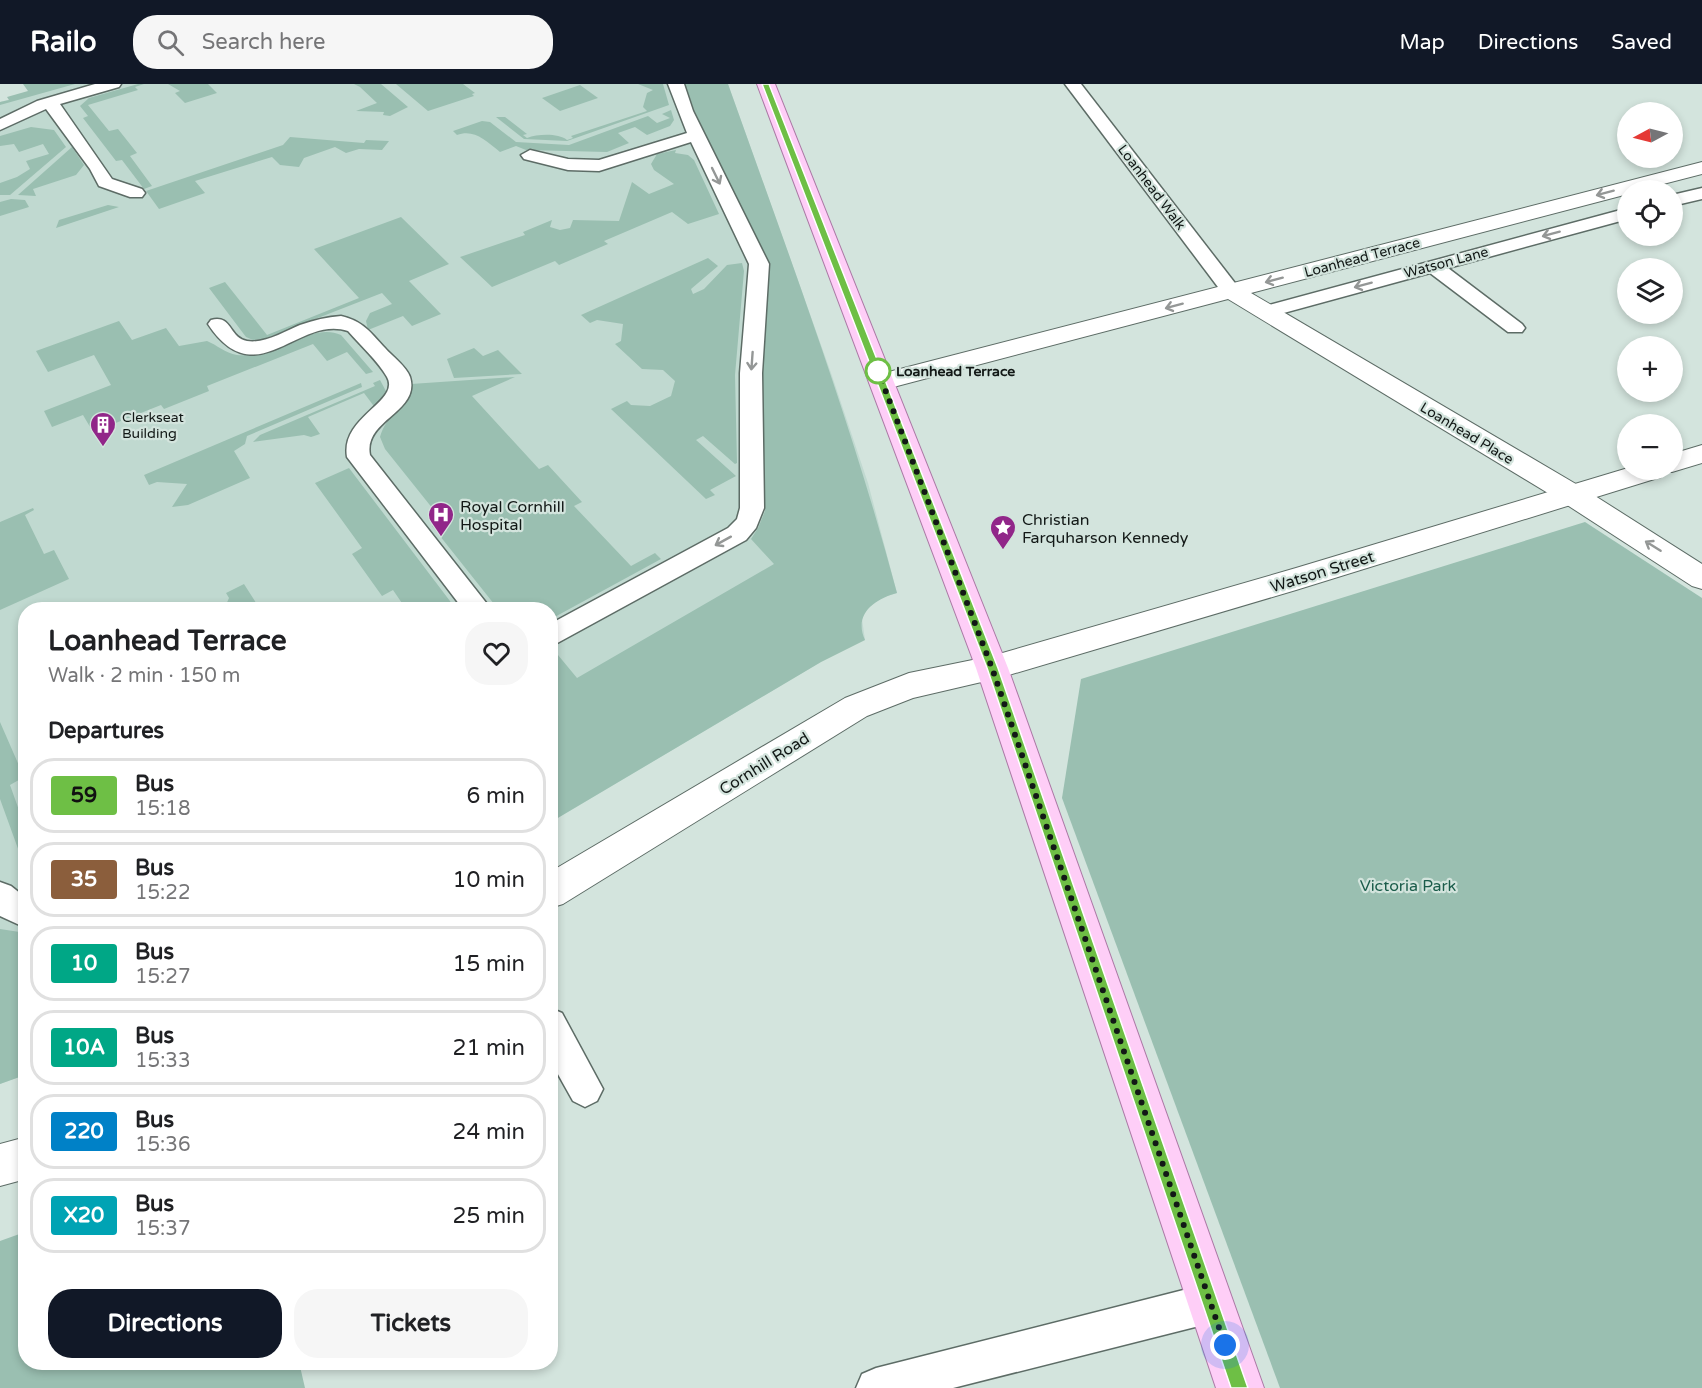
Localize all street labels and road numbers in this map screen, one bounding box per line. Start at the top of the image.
street label: Loanhead Walk [1114,141,1189,234]
street label: Loanhead Terrace [1302,234,1422,281]
street label: Watson Lane [1402,243,1490,282]
street label: Loanhead Place [1417,399,1517,468]
street label: Watson Street [1268,547,1377,597]
street label: Cornhill Road [716,728,813,799]

